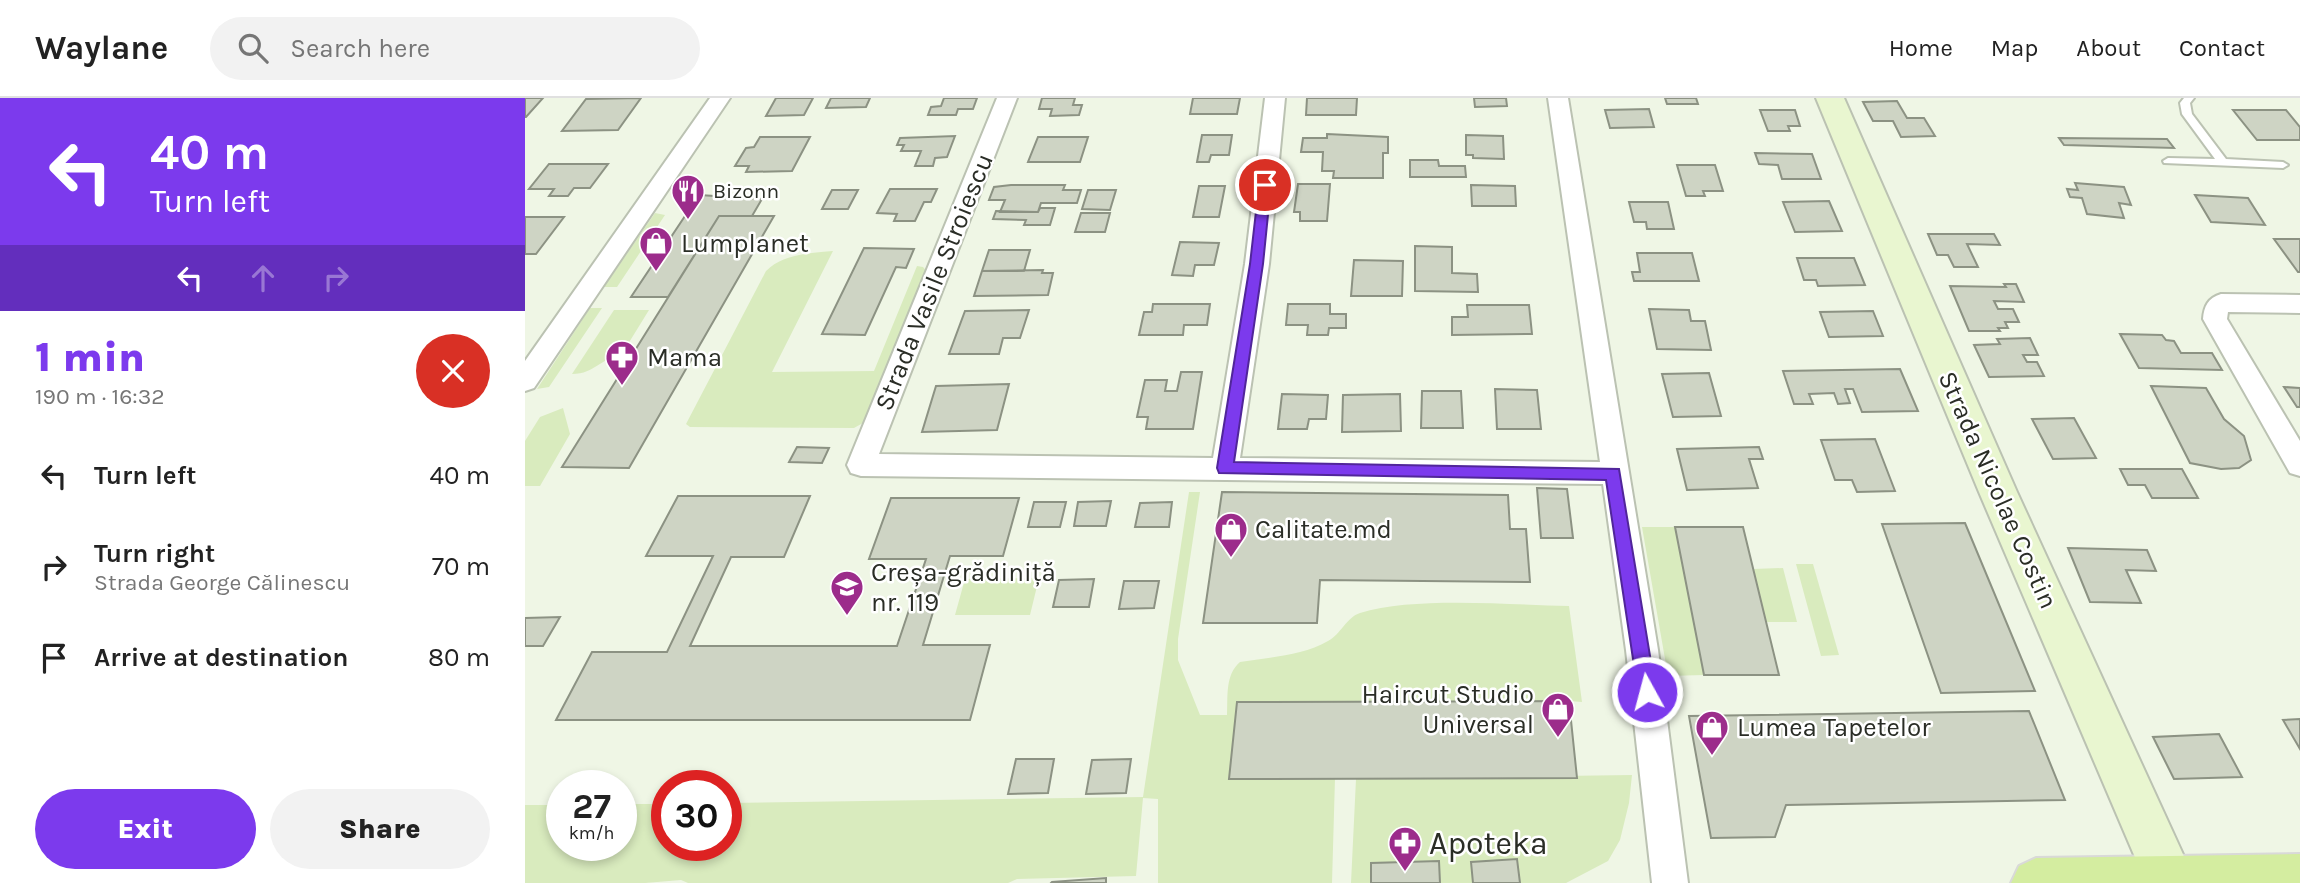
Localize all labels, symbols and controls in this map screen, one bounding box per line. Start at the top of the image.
search box [210,17,700,80]
text: Waylane [35,29,168,67]
icon: search [234,29,272,67]
text: Search here [290,33,430,64]
text: Home [1889,34,1953,62]
text: Map [1991,34,2038,62]
text: About [2076,34,2141,62]
text: Contact [2179,34,2265,62]
text: 40 m [150,124,269,181]
icon: left [35,126,126,217]
street label: Strada Vasile Stroiescu [868,149,1000,415]
pin [1235,155,1295,215]
icon: arrive [1246,166,1284,204]
restaurant icon: Bizonn [669,172,707,221]
place label: Bizonn [713,179,779,203]
text: Turn left [150,183,270,220]
shop icon: Lumplanet [637,224,675,273]
place label: Lumplanet [681,228,809,259]
icon: left [171,259,209,297]
icon: ahead [244,259,282,297]
icon: right [317,259,355,297]
text: 1 min [35,332,145,382]
button: close [416,334,490,408]
pharmacy icon: Mama [603,338,641,387]
place label: Mama [647,342,722,373]
street label: Strada Nicolae Costin [1932,367,2064,613]
text: 190 m · 16:32 [35,383,165,410]
icon: left [35,457,73,495]
text: Turn left [94,460,196,491]
text: 40 m [430,460,490,491]
shop icon: Calitate.md [1212,510,1250,559]
place label: Calitate.md [1255,514,1392,545]
text: Turn right [94,538,215,569]
icon: right [35,548,73,586]
text: 70 m [432,551,490,582]
place label: Creșa-grădiniță nr. 119 [871,557,1056,618]
school or university icon: Creșa-grădiniță nr. 119 [828,568,866,617]
text: Strada George Călinescu [94,569,350,596]
icon: arrive [35,639,73,677]
text: Arrive at destination [94,642,348,673]
text: 80 m [428,642,490,673]
position arrow [1610,655,1684,729]
place label: Haircut Studio Universal [1361,679,1534,740]
shop icon: Haircut Studio Universal [1539,690,1577,739]
shop icon: Lumea Tapetelor [1693,708,1731,757]
place label: Lumea Tapetelor [1737,712,1931,743]
speed limit sign: 30 [651,770,742,861]
text: 27 [572,786,611,827]
button: Exit [35,789,256,869]
button: Share [270,789,490,869]
text: km/h [569,822,614,844]
pharmacy icon: Apoteka [1386,824,1424,873]
place label: Apoteka [1429,825,1548,862]

